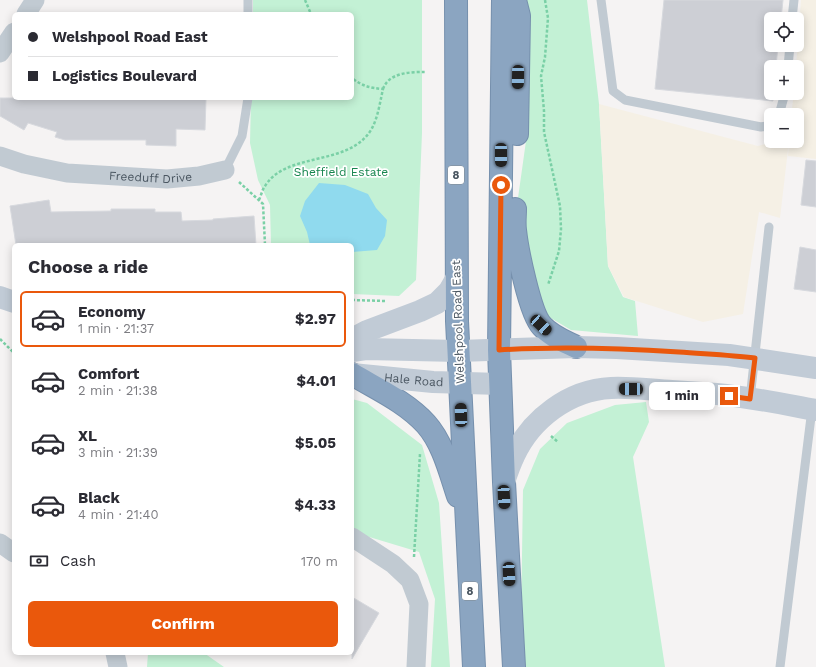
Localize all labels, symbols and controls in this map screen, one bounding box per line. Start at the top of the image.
map controls [764,12,804,148]
button: locate [764,12,804,52]
text: Welshpool Road East [52,28,208,46]
button: + [764,60,804,100]
car [512,65,524,89]
text: Logistics Boulevard [52,67,197,85]
button: − [764,108,804,148]
car [495,143,507,167]
park label: Sheffield Estate [294,165,388,179]
road number: 8 [448,166,464,184]
street label: Freeduff Drive [109,169,193,186]
route start [492,176,510,194]
text: Choose a ride [28,256,148,277]
street label: Welshpool Road East [449,260,467,384]
icon: car [30,301,66,337]
text: Economy [78,303,145,321]
text: $2.97 [295,310,336,328]
car [528,312,554,338]
text: 1 min · 21:37 [78,321,154,336]
icon: car [30,363,66,399]
text: Comfort [78,365,139,383]
street label: Hale Road [383,370,444,389]
text: $4.01 [296,372,336,390]
callout: 1 min [649,382,715,410]
text: 2 min · 21:38 [78,383,158,398]
car [619,383,643,395]
route end [720,387,738,405]
text: 1 min [665,388,699,403]
car [455,403,467,427]
icon: car [30,425,66,461]
text: XL [78,427,97,445]
text: $5.05 [295,434,336,452]
text: 3 min · 21:39 [78,445,158,460]
car [497,485,511,509]
icon: car [30,487,66,523]
text: Black [78,489,120,507]
text: $4.33 [295,496,336,514]
text: 4 min · 21:40 [78,507,159,522]
icon: cash [28,550,50,572]
text: Cash [60,552,96,570]
text: 170 m [301,554,338,569]
car [502,562,516,586]
road number: 8 [462,582,478,600]
button: Confirm [28,601,338,647]

